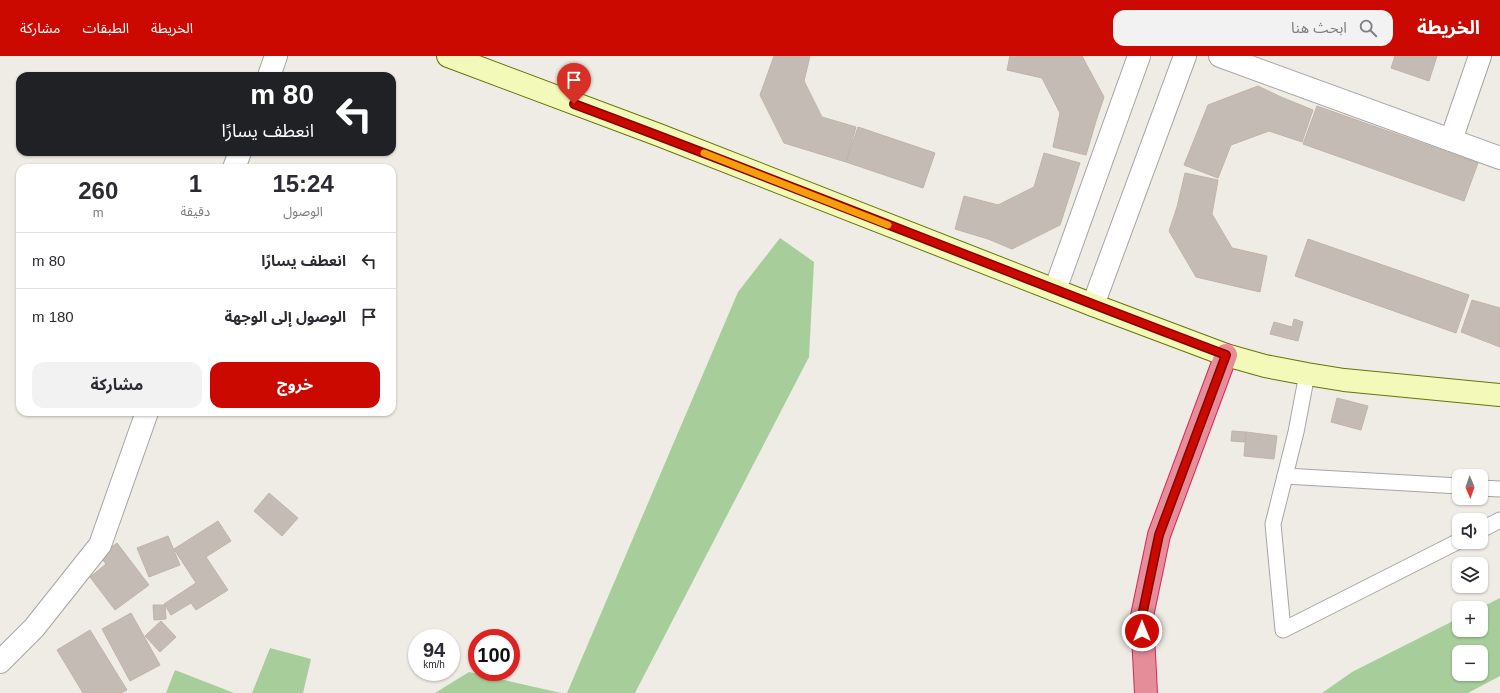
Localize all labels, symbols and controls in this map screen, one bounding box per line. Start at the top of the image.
search box [1113,10,1393,46]
icon: search [1357,17,1379,39]
text: الخريطة [1417,17,1480,38]
text: ابحث هنا [1291,19,1347,36]
text: مشاركة [20,20,60,36]
text: الطبقات [82,20,129,36]
text: الخريطة [151,20,193,36]
pin [557,63,591,104]
icon: arrive [563,69,585,91]
text: 80 m [250,79,314,110]
icon: left [328,88,380,140]
text: انعطف يسارًا [222,121,314,141]
text: 1 [189,170,202,197]
text: 15:24 [272,170,334,197]
text: 260 [78,177,118,204]
text: دقيقة [181,204,210,219]
text: الوصول [283,204,323,219]
text: m [93,205,104,220]
icon: left [358,250,380,272]
text: 80 m [32,252,65,269]
text: انعطف يسارًا [261,252,346,269]
icon: arrive [358,306,380,328]
text: 180 m [32,308,74,325]
text: الوصول إلى الوجهة [224,308,346,325]
button: مشاركة [32,362,202,408]
button: خروج [210,362,380,408]
north arrow [1452,469,1488,505]
map controls [1452,469,1488,681]
button: sound [1452,513,1488,549]
button: layers [1452,557,1488,593]
button: + [1452,601,1488,637]
position arrow [1121,610,1163,652]
speed limit sign: 100 [468,629,520,681]
text: 94 [423,639,445,661]
button: − [1452,645,1488,681]
text: km/h [423,659,445,670]

